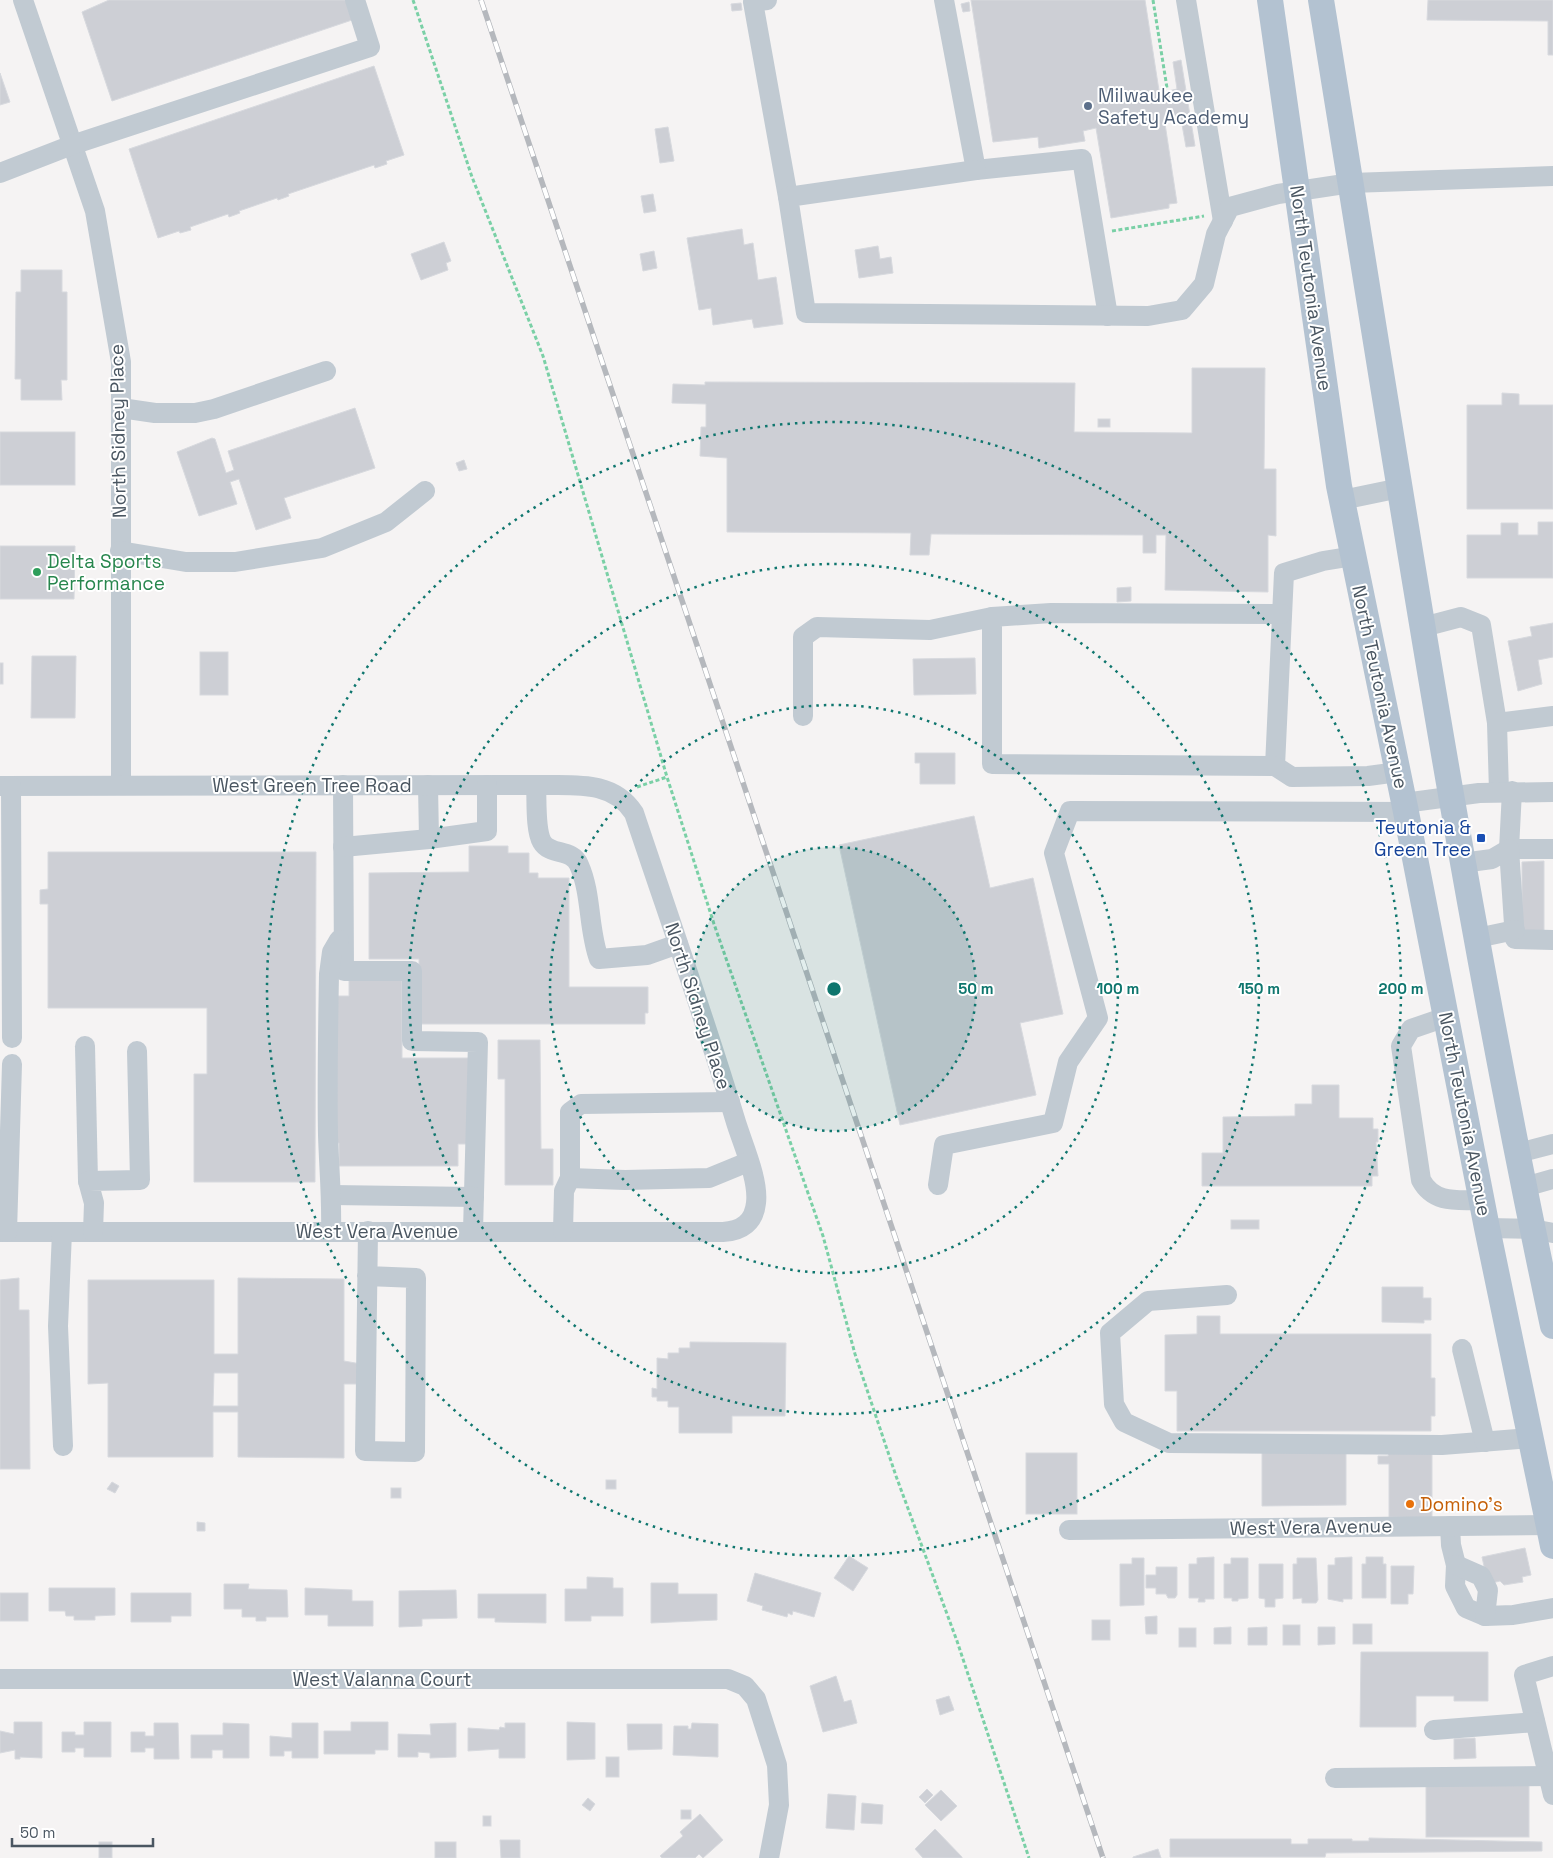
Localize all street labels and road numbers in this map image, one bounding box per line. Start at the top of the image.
street label: North Teutonia Avenue [1284,183,1338,393]
street label: North Sidney Place [104,344,132,518]
street label: North Teutonia Avenue [1346,583,1414,791]
street label: West Green Tree Road [212,773,412,798]
street label: North Sidney Place [659,919,737,1093]
street label: North Teutonia Avenue [1433,1010,1497,1218]
street label: West Vera Avenue [296,1219,458,1244]
street label: West Vera Avenue [1230,1513,1392,1541]
street label: West Valanna Court [293,1667,471,1692]

